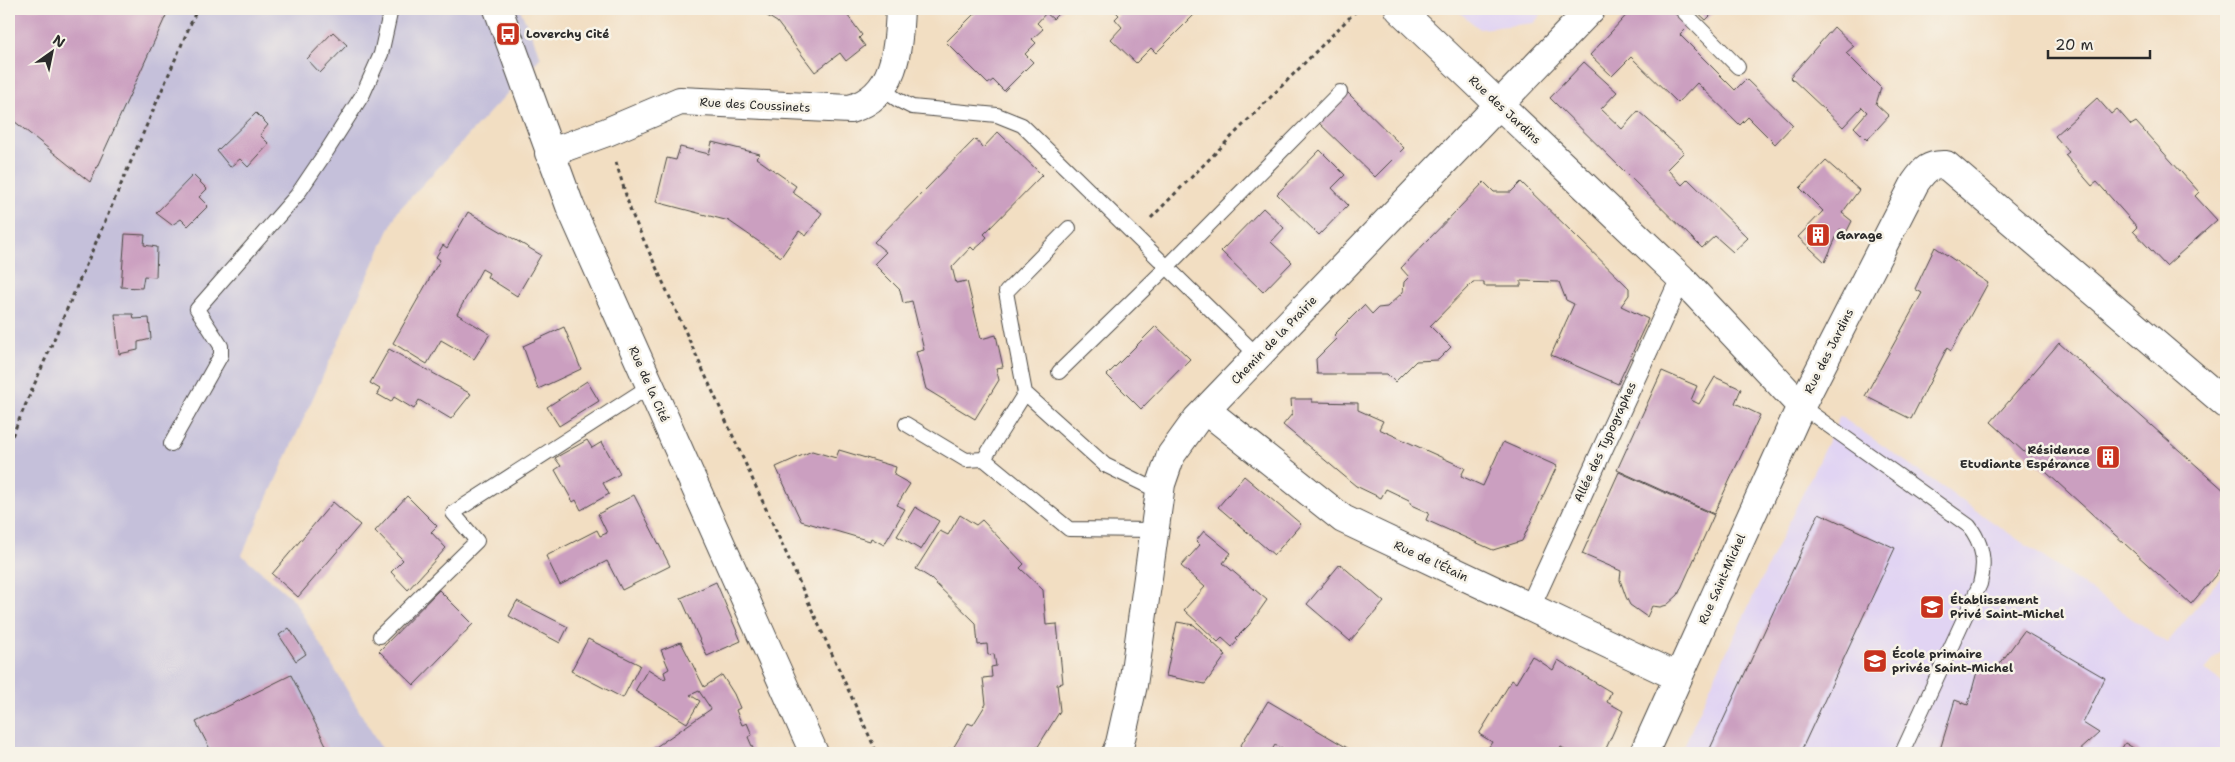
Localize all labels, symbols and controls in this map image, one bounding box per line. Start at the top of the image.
bus stop icon: Loverchy Cité [495,21,521,47]
place label: Loverchy Cité [526,26,610,42]
north arrow [28,28,78,78]
scale bar [2048,28,2150,60]
text: N [50,31,69,52]
text: 20 m [2055,35,2094,55]
street label: Rue des Jardins [1465,72,1545,148]
street label: Rue des Coussinets [699,94,811,116]
building icon: Garage [1805,222,1831,248]
place label: Garage [1836,227,1883,243]
street label: Chemin de la Prairie [1228,292,1321,388]
street label: Rue des Jardins [1801,306,1857,396]
street label: Rue de la Cité [625,344,673,425]
street label: Allée des Typographes [1570,379,1640,505]
place label: Résidence Etudiante Espérance [1960,442,2090,472]
building icon: Résidence Etudiante Espérance [2095,444,2121,470]
street label: Rue Saint-Michel [1695,531,1749,627]
street label: Rue de l'Étain [1391,537,1471,585]
place label: Établissement Privé Saint-Michel [1950,592,2064,622]
school or university icon: Établissement Privé Saint-Michel [1919,594,1945,620]
place label: École primaire privée Saint-Michel [1892,646,2013,676]
school or university icon: École primaire privée Saint-Michel [1862,648,1888,674]

